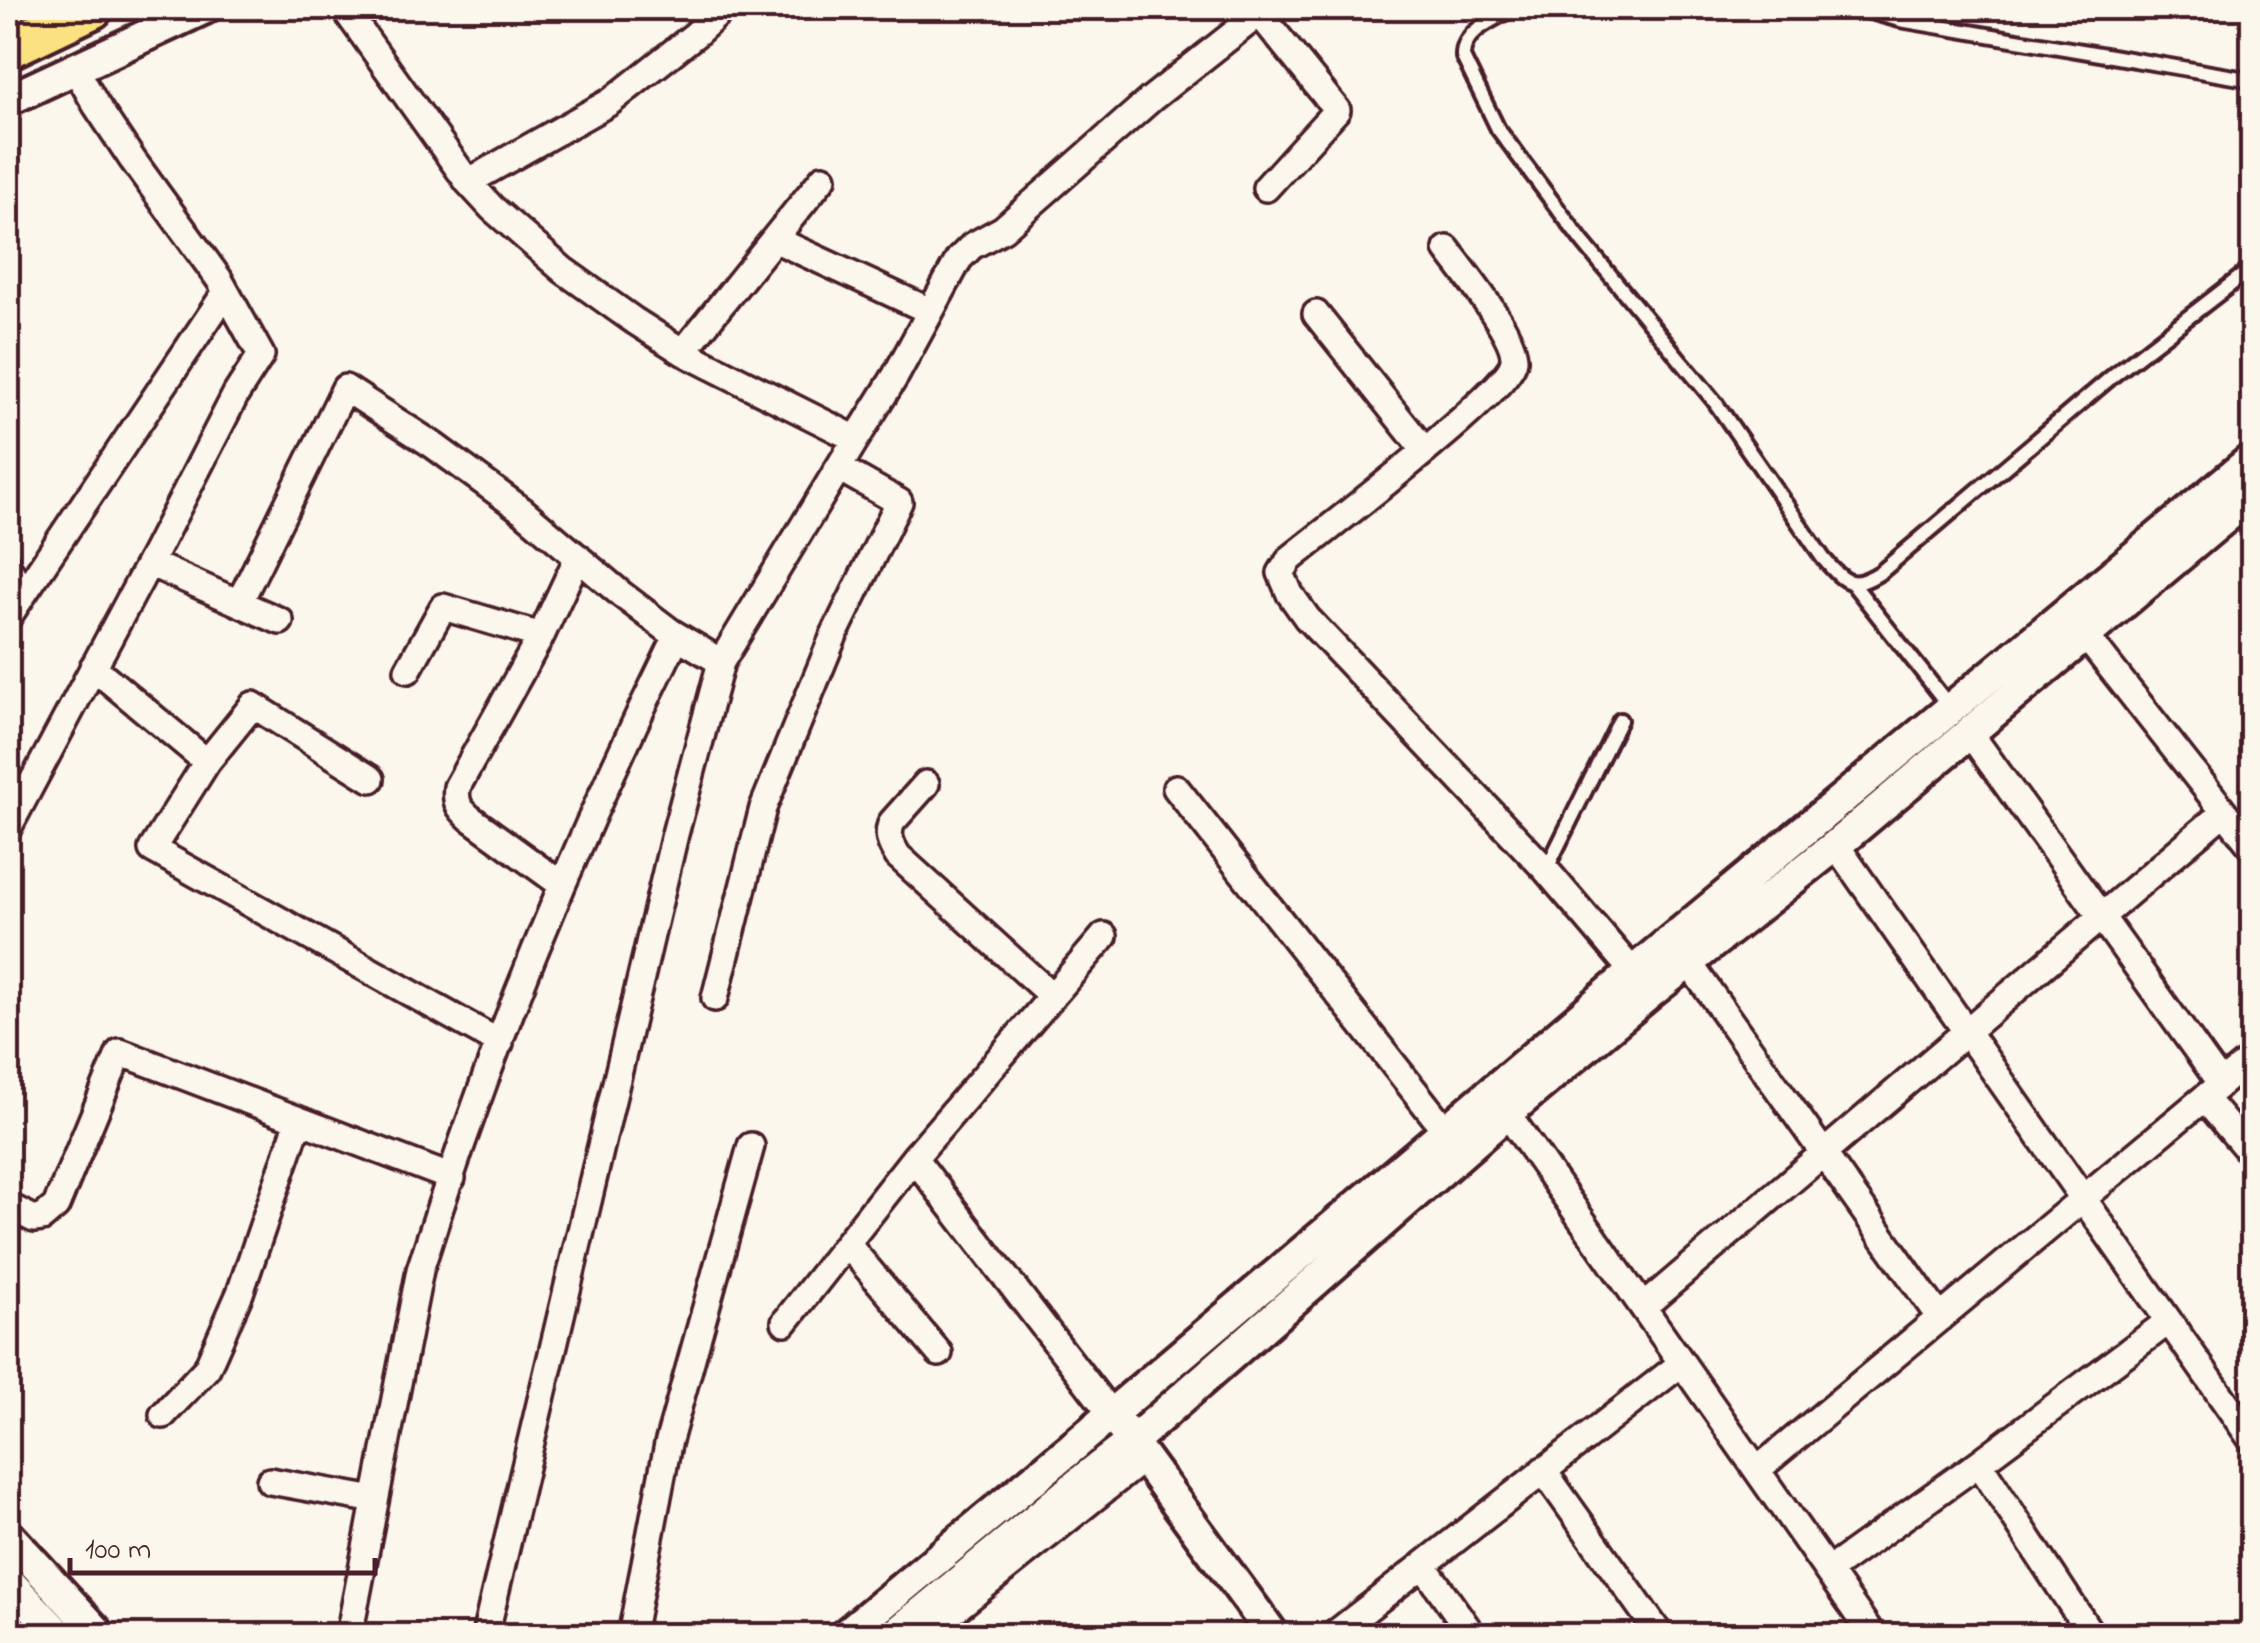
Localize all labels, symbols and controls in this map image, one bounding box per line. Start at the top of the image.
scale bar [70,1513,375,1575]
text: 100 m [85,1529,151,1573]

